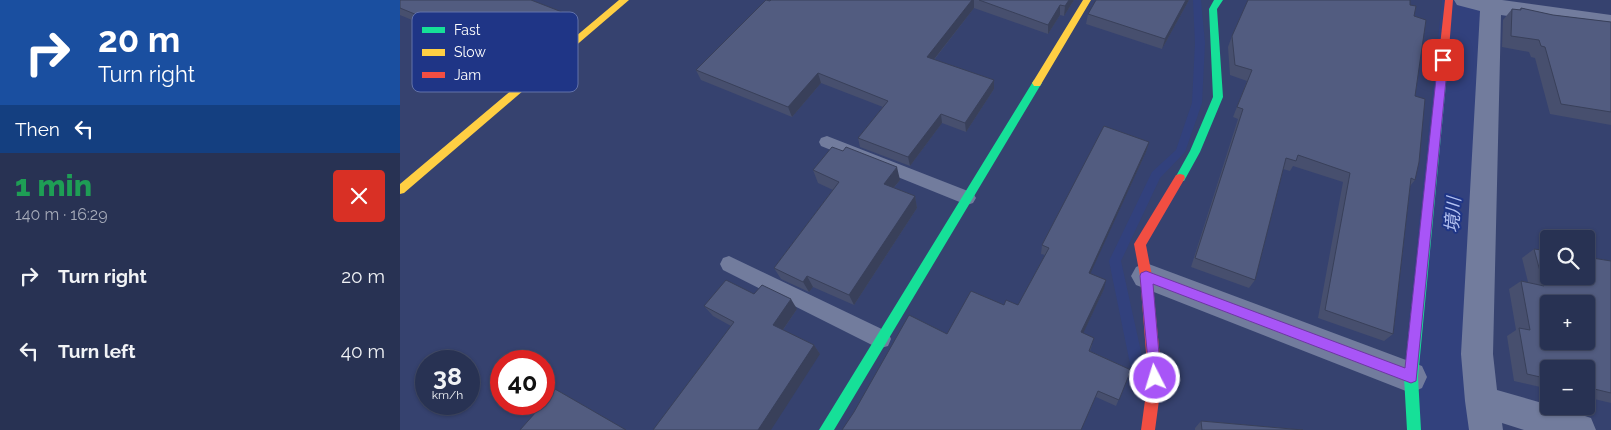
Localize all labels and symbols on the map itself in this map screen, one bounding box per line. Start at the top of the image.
legend [412,12,578,92]
text: Fast [454,22,481,38]
pin [1422,39,1464,81]
text: Slow [454,44,486,60]
text: Jam [454,67,481,83]
water label: 境川 [1441,194,1464,234]
speed limit sign: 40 [490,350,555,415]
position arrow [1128,351,1180,403]

